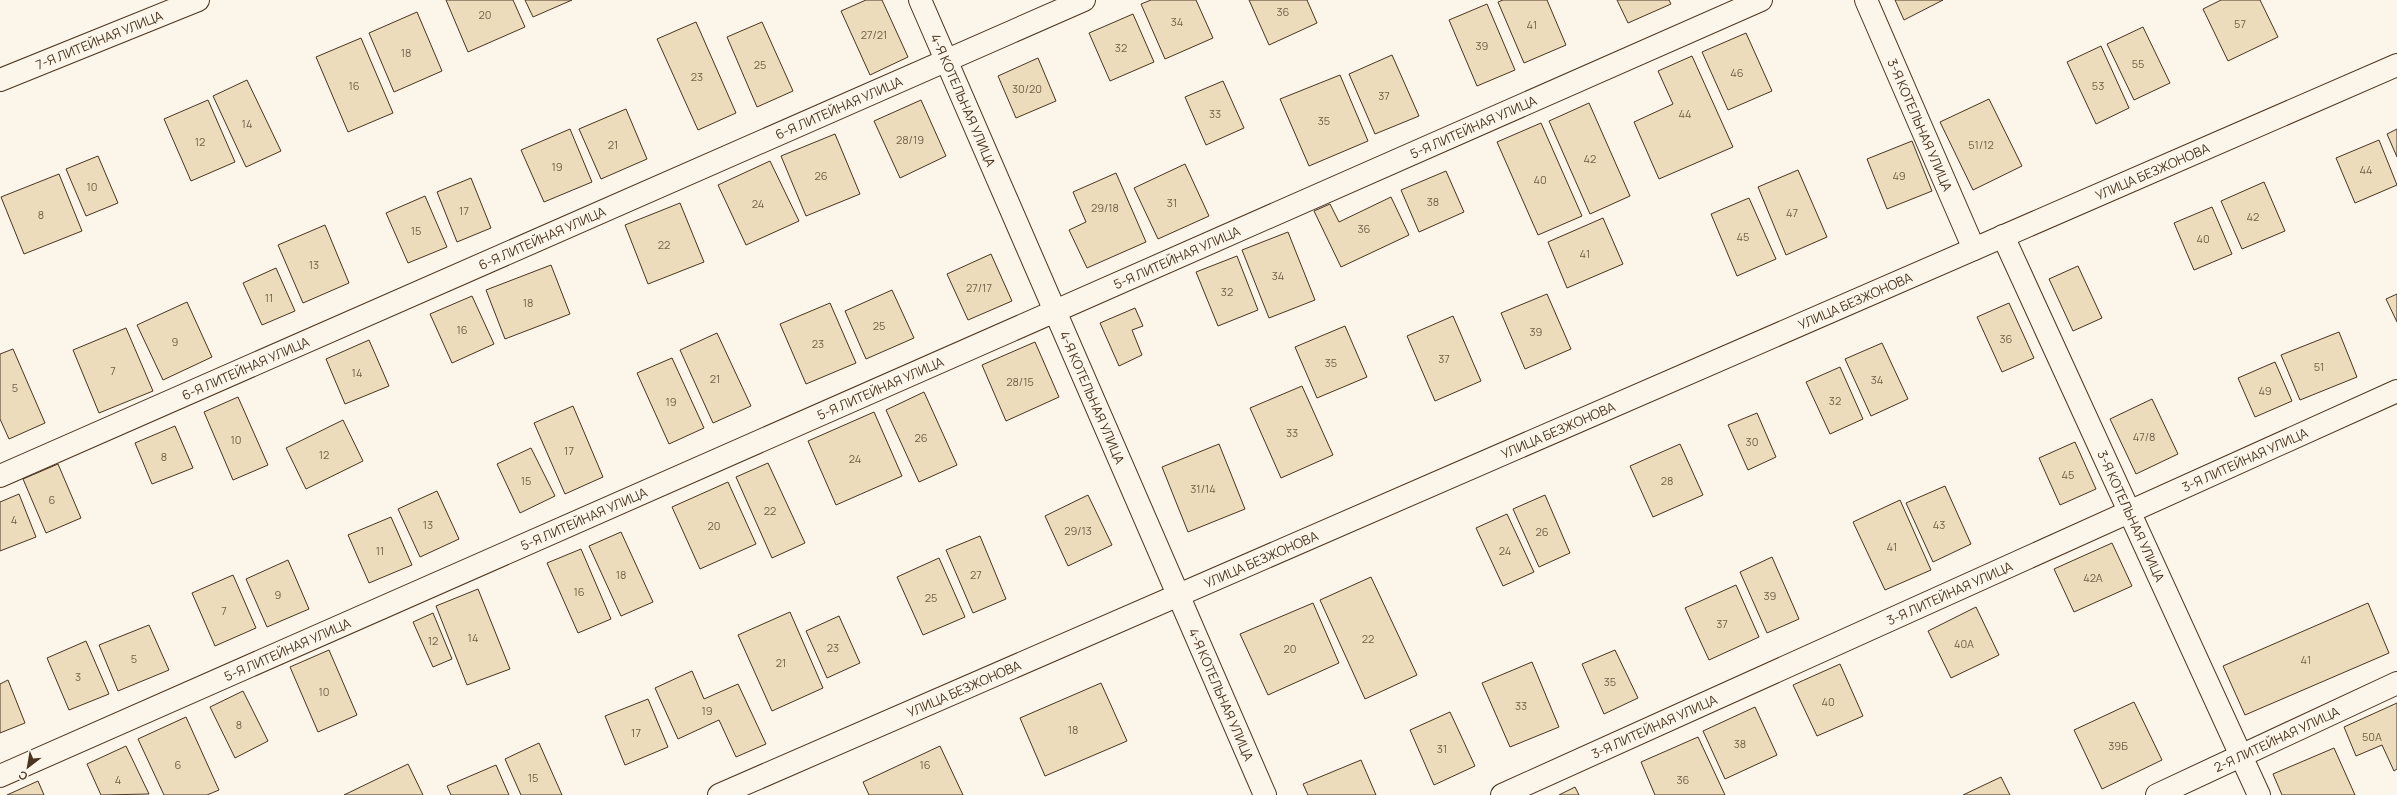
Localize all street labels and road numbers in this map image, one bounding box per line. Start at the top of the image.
street label: 7-Я ЛИТЕЙНАЯ УЛИЦА [33,6,165,74]
street label: 4-Я КОТЕЛЬНАЯ УЛИЦА [927,31,1000,169]
street label: 3-Я КОТЕЛЬНАЯ УЛИЦА [1883,56,1957,194]
street label: 6-Я ЛИТЕЙНАЯ УЛИЦА [772,72,905,144]
street label: 5-Я ЛИТЕЙНАЯ УЛИЦА [1407,91,1539,163]
street label: УЛИЦА БЕЗЖОНОВА [2092,139,2212,204]
street label: 6-Я ЛИТЕЙНАЯ УЛИЦА [476,202,608,274]
street label: 5-Я ЛИТЕЙНАЯ УЛИЦА [1111,222,1243,293]
street label: УЛИЦА БЕЗЖОНОВА [1795,268,1915,333]
street label: 4-Я КОТЕЛЬНАЯ УЛИЦА [1056,328,1129,467]
street label: 6-Я ЛИТЕЙНАЯ УЛИЦА [179,332,312,404]
street label: 5-Я ЛИТЕЙНАЯ УЛИЦА [814,352,946,424]
street label: УЛИЦА БЕЗЖОНОВА [1498,397,1618,463]
street label: 3-Я ЛИТЕЙНАЯ УЛИЦА [2179,423,2311,496]
street label: 3-Я КОТЕЛЬНАЯ УЛИЦА [2093,447,2169,585]
street label: 5-Я ЛИТЕЙНАЯ УЛИЦА [518,483,650,555]
street label: УЛИЦА БЕЗЖОНОВА [1201,526,1321,592]
street label: 3-Я ЛИТЕЙНАЯ УЛИЦА [1884,557,2015,629]
street label: 5-Я ЛИТЕЙНАЯ УЛИЦА [221,614,353,685]
street label: 4-Я КОТЕЛЬНАЯ УЛИЦА [1185,625,1258,764]
street label: УЛИЦА БЕЗЖОНОВА [904,656,1024,721]
street label: 3-Я ЛИТЕЙНАЯ УЛИЦА [1588,690,1720,763]
street label: 2-Я ЛИТЕЙНАЯ УЛИЦА [2211,702,2342,776]

